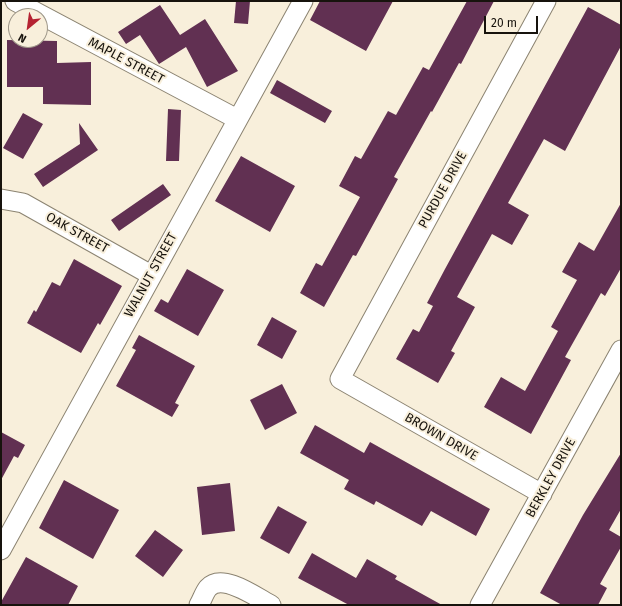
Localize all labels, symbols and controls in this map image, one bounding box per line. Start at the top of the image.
north arrow [8,8,48,48]
scale bar [486,8,540,34]
text: 20 m [491,16,517,30]
text: N [16,31,29,46]
street label: MAPLE STREET [85,34,167,88]
street label: PURDUE DRIVE [415,149,471,231]
street label: OAK STREET [43,209,111,257]
street label: WALNUT STREET [121,230,181,320]
street label: BROWN DRIVE [402,410,480,464]
street label: BERKLEY DRIVE [523,435,579,521]

